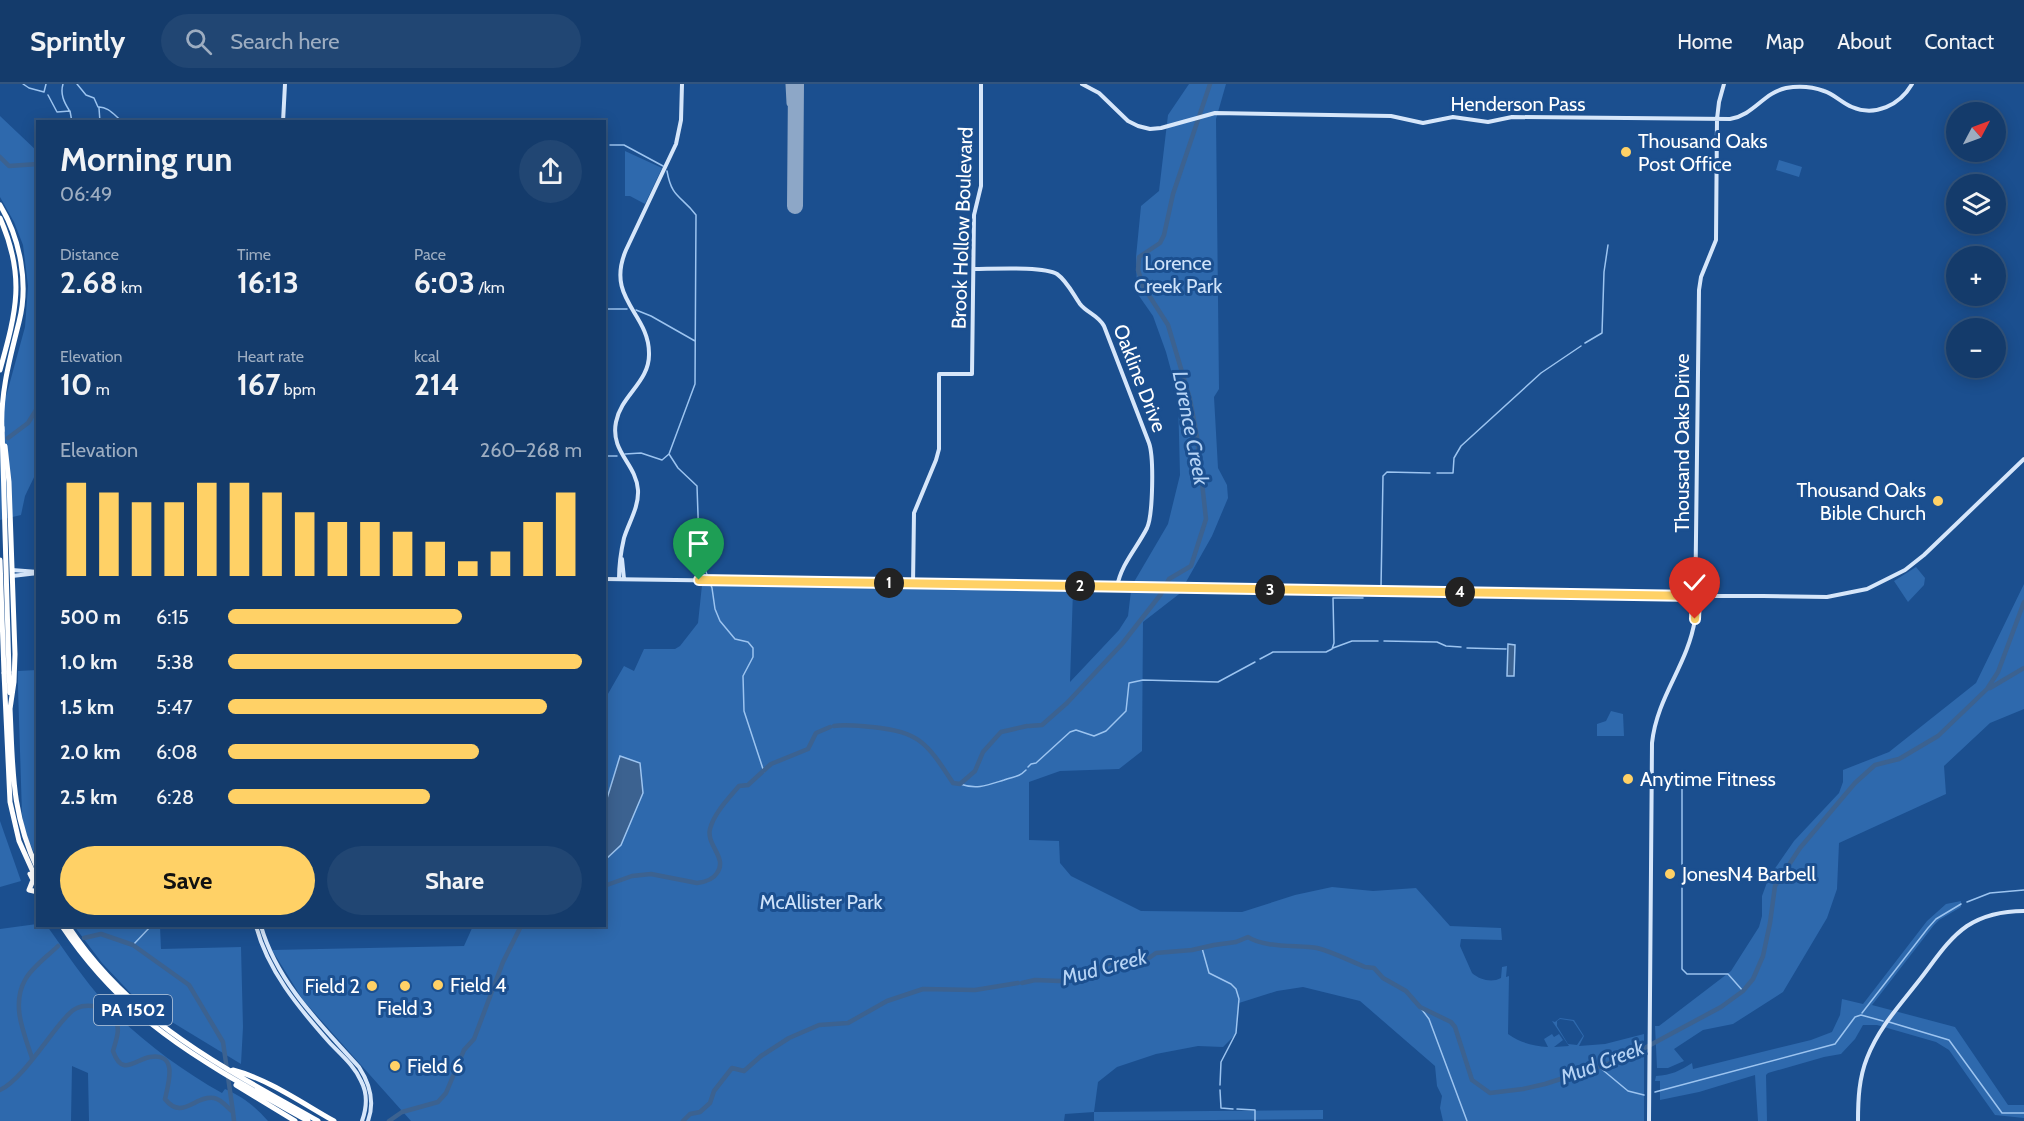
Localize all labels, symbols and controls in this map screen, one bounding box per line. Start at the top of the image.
search box [161,14,581,68]
text: Sprintly [30,24,125,58]
icon: search [182,25,215,58]
text: Search here [230,28,340,55]
text: Home [1677,29,1733,54]
text: Map [1766,29,1804,54]
text: About [1837,29,1891,54]
text: Contact [1924,29,1994,54]
street label: Henderson Pass [1450,92,1586,116]
north arrow [1946,102,2006,162]
map controls [1946,102,2006,378]
street label: Brook Hollow Boulevard [946,127,978,329]
place label: Thousand Oaks Post Office [1638,129,1768,176]
text: Morning run [60,139,232,179]
button: share [519,140,582,203]
marker: Thousand Oaks Post Office [1619,145,1633,159]
button: layers [1946,174,2006,234]
text: 06:49 [60,182,112,206]
text: Distance [60,245,119,264]
text: Time [237,245,271,264]
text: Pace [414,245,446,264]
button: + [1946,246,2006,306]
park label: Lorence Creek Park [1134,251,1222,298]
text: 2.68 [60,264,118,301]
text: 16:13 [237,264,299,301]
text: 6:03 [414,264,475,301]
text: km [118,278,142,297]
text: /km [475,278,505,297]
button: − [1946,318,2006,378]
street label: Oakline Drive [1108,321,1172,435]
text: Elevation [60,347,123,366]
text: Heart rate [237,347,304,366]
text: kcal [414,347,440,366]
street label: Thousand Oaks Drive [1670,354,1694,532]
text: 10 [60,366,92,403]
text: 167 [237,366,280,403]
text: 214 [414,366,460,403]
water label: Lorence Creek [1168,369,1215,488]
text: m [92,380,110,399]
text: bpm [280,380,316,399]
text: Elevation [60,438,138,462]
text: 260–268 m [480,438,582,462]
place label: Thousand Oaks Bible Church [1796,478,1926,525]
marker: Thousand Oaks Bible Church [1931,494,1945,508]
pin [673,518,724,580]
icon: arrive [682,527,715,560]
pin [1669,557,1720,619]
icon: check [1678,566,1711,599]
pin: 1 [874,568,904,598]
pin: 2 [1065,571,1095,601]
text: 1 [886,573,892,592]
pin: 3 [1255,575,1285,605]
text: 2 [1076,576,1084,595]
pin: 4 [1445,577,1475,607]
text: 3 [1266,580,1274,599]
text: 4 [1455,582,1465,601]
text: 500 m [60,605,121,629]
text: 6:15 [156,605,189,629]
text: 1.0 km [60,650,117,674]
text: 5:38 [156,650,194,674]
text: 1.5 km [60,695,114,719]
text: 5:47 [156,695,193,719]
text: 2.0 km [60,740,121,764]
text: 6:08 [156,740,198,764]
place label: Anytime Fitness [1640,767,1776,791]
marker: Anytime Fitness [1621,772,1635,786]
text: 2.5 km [60,785,117,809]
text: 6:28 [156,785,194,809]
button: Save [60,846,315,915]
button: Share [327,846,582,915]
place label: JonesN4 Barbell [1681,862,1816,886]
marker: JonesN4 Barbell [1663,867,1677,881]
park label: McAllister Park [760,890,883,914]
water label: Mud Creek [1058,943,1150,991]
place label: Field 4 [450,973,507,997]
place label: Field 2 [305,974,360,998]
marker: Field 4 [431,978,445,992]
marker: Field 2 [365,979,379,993]
marker: Field 3 [398,979,412,993]
road number: PA 1502 [94,995,172,1025]
place label: Field 3 [377,996,433,1020]
water label: Mud Creek [1556,1034,1648,1090]
place label: Field 6 [407,1054,463,1078]
marker: Field 6 [388,1059,402,1073]

